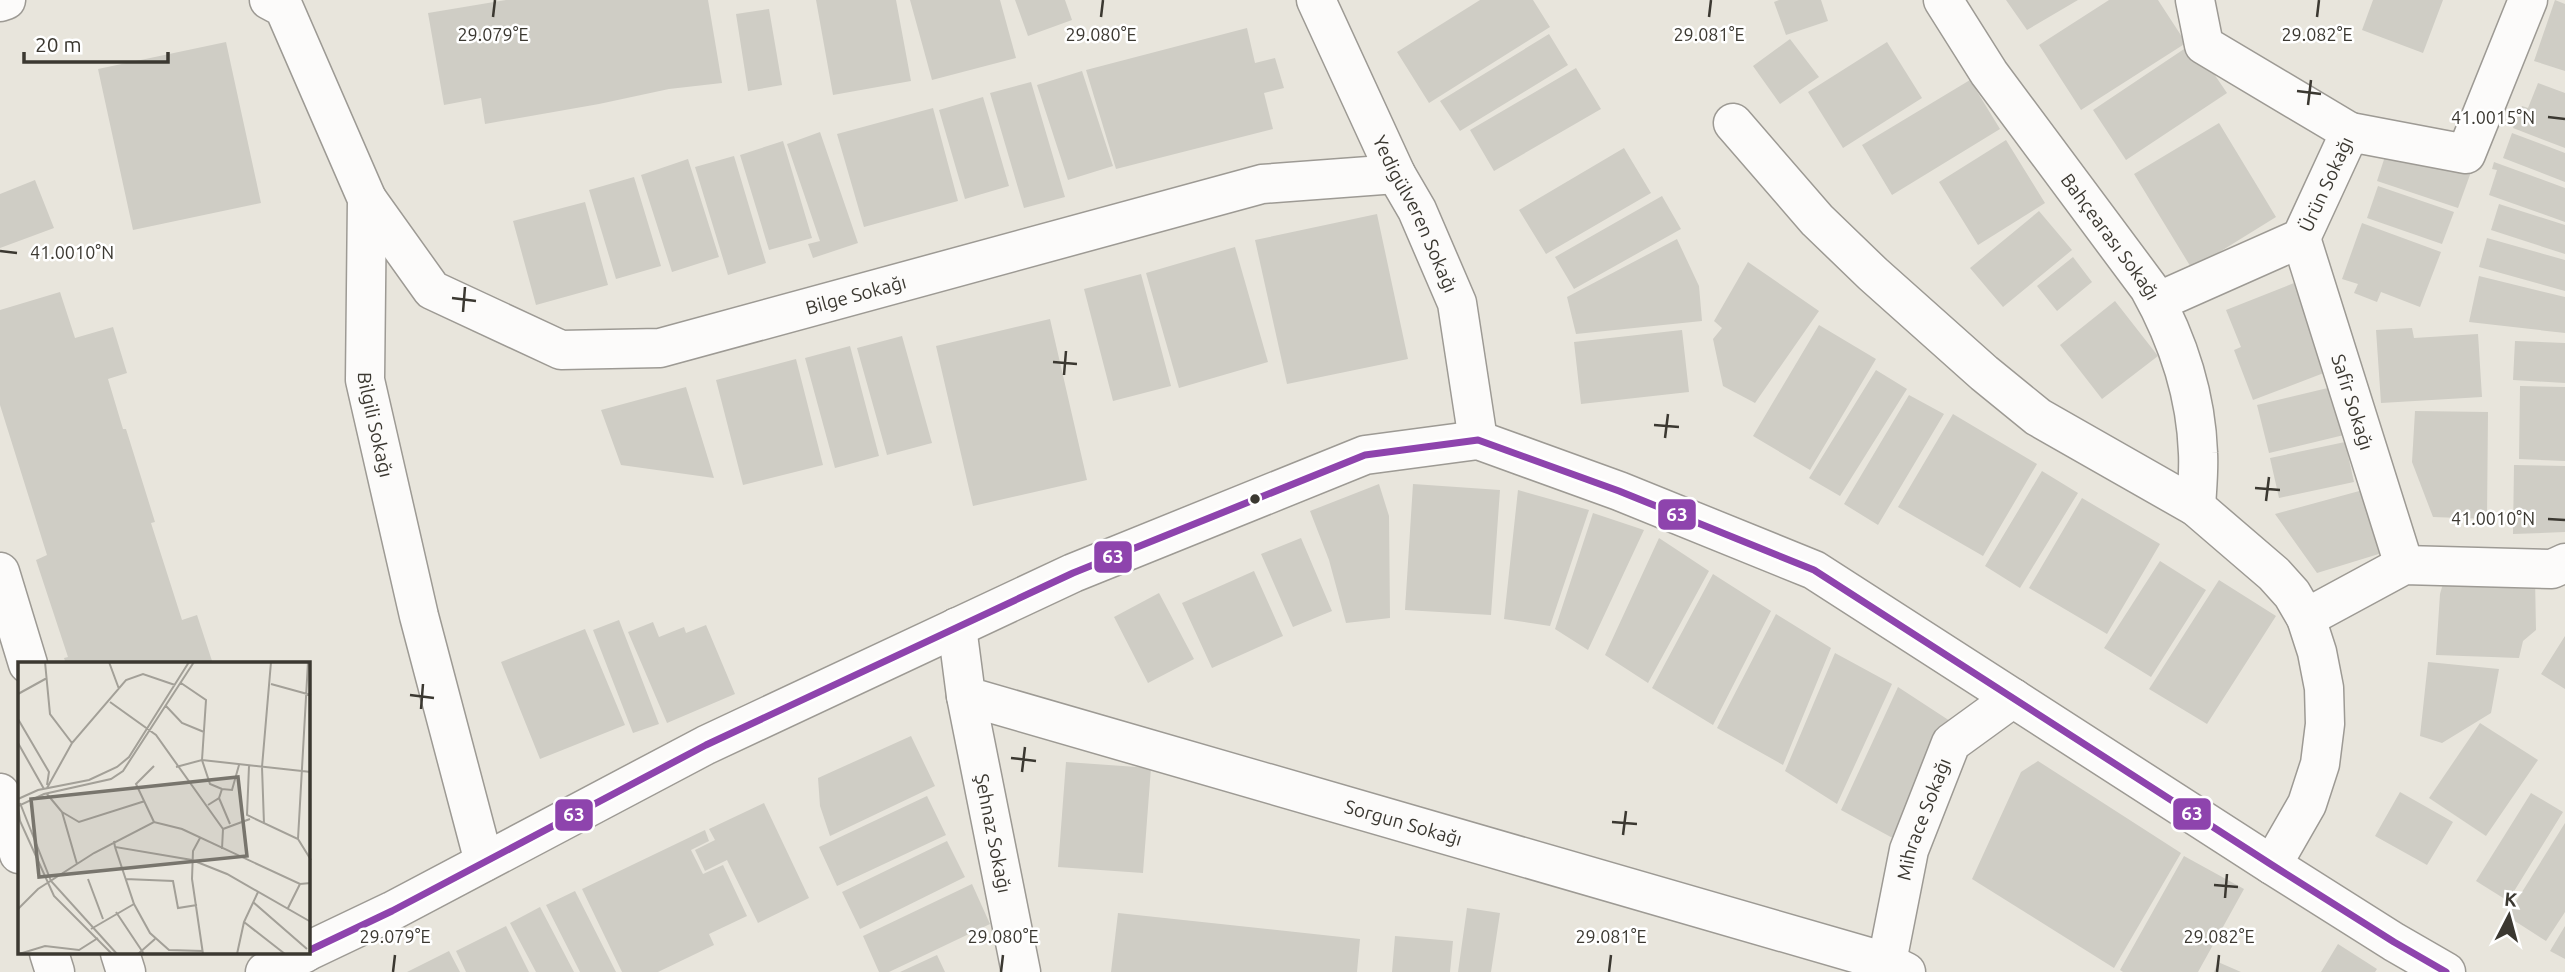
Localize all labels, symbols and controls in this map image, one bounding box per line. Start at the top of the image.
scale bar [24,21,168,65]
text: 29.079°E [457,24,529,44]
text: 29.080°E [1065,24,1137,44]
text: 29.081°E [1673,24,1745,44]
text: 29.082°E [2281,24,2353,44]
text: 20 m [35,32,82,56]
text: 41.0015°N [2451,107,2535,127]
street label: Yedigülveren Sokağı [1369,132,1462,296]
street label: Ürün Sokağı [2294,133,2357,235]
street label: Bahçearası Sokağı [2056,169,2164,303]
text: 41.0010°N [30,242,114,262]
street label: Bilge Sokağı [803,270,909,319]
street label: Safir Sokağı [2327,351,2378,453]
street label: Bilgili Sokağı [354,372,398,479]
unlabelled marker [1248,492,1262,506]
line badge: 63 [1657,498,1697,531]
text: 63 [1666,503,1688,525]
text: 41.0010°N [2451,508,2535,528]
line badge: 63 [1093,540,1133,574]
text: 63 [1102,545,1124,567]
inset map [18,662,310,954]
street label: Mihrace Sokağı [1892,755,1955,882]
street label: Şehnaz Sokağı [971,772,1016,895]
street label: Sorgun Sokağı [1342,795,1465,850]
line badge: 63 [2172,797,2212,831]
line badge: 63 [554,798,594,832]
text: 63 [2181,802,2203,824]
text: 63 [563,803,585,825]
north arrow [2474,881,2544,951]
text: K [2503,887,2519,911]
text: 29.079°E [359,926,431,946]
text: 29.080°E [967,926,1039,946]
text: 29.081°E [1575,926,1647,946]
text: 29.082°E [2183,926,2255,946]

